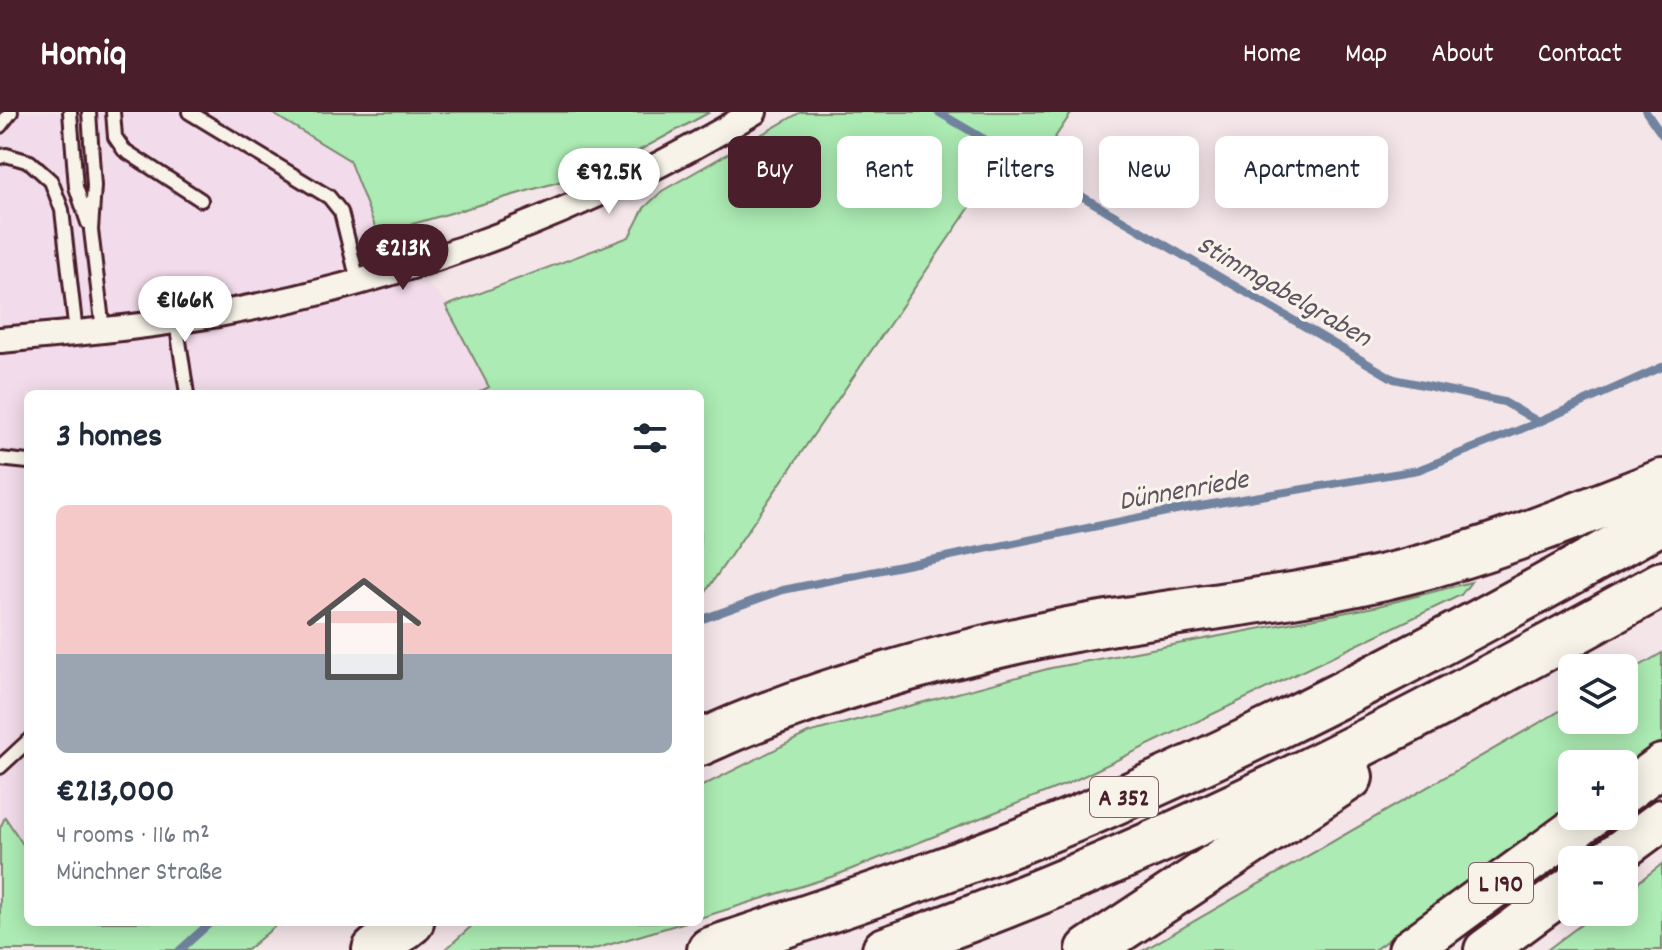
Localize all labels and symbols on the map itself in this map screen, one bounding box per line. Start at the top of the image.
pin: €92.5K [544,148,674,216]
pin: €213K [347,224,459,292]
water label: Stimmgabelgraben [1188,227,1378,360]
pin: €166K [129,276,241,344]
water label: Dünnenriede [1116,462,1253,524]
road number: A 352 [1090,777,1158,817]
road number: L 190 [1469,863,1533,903]

